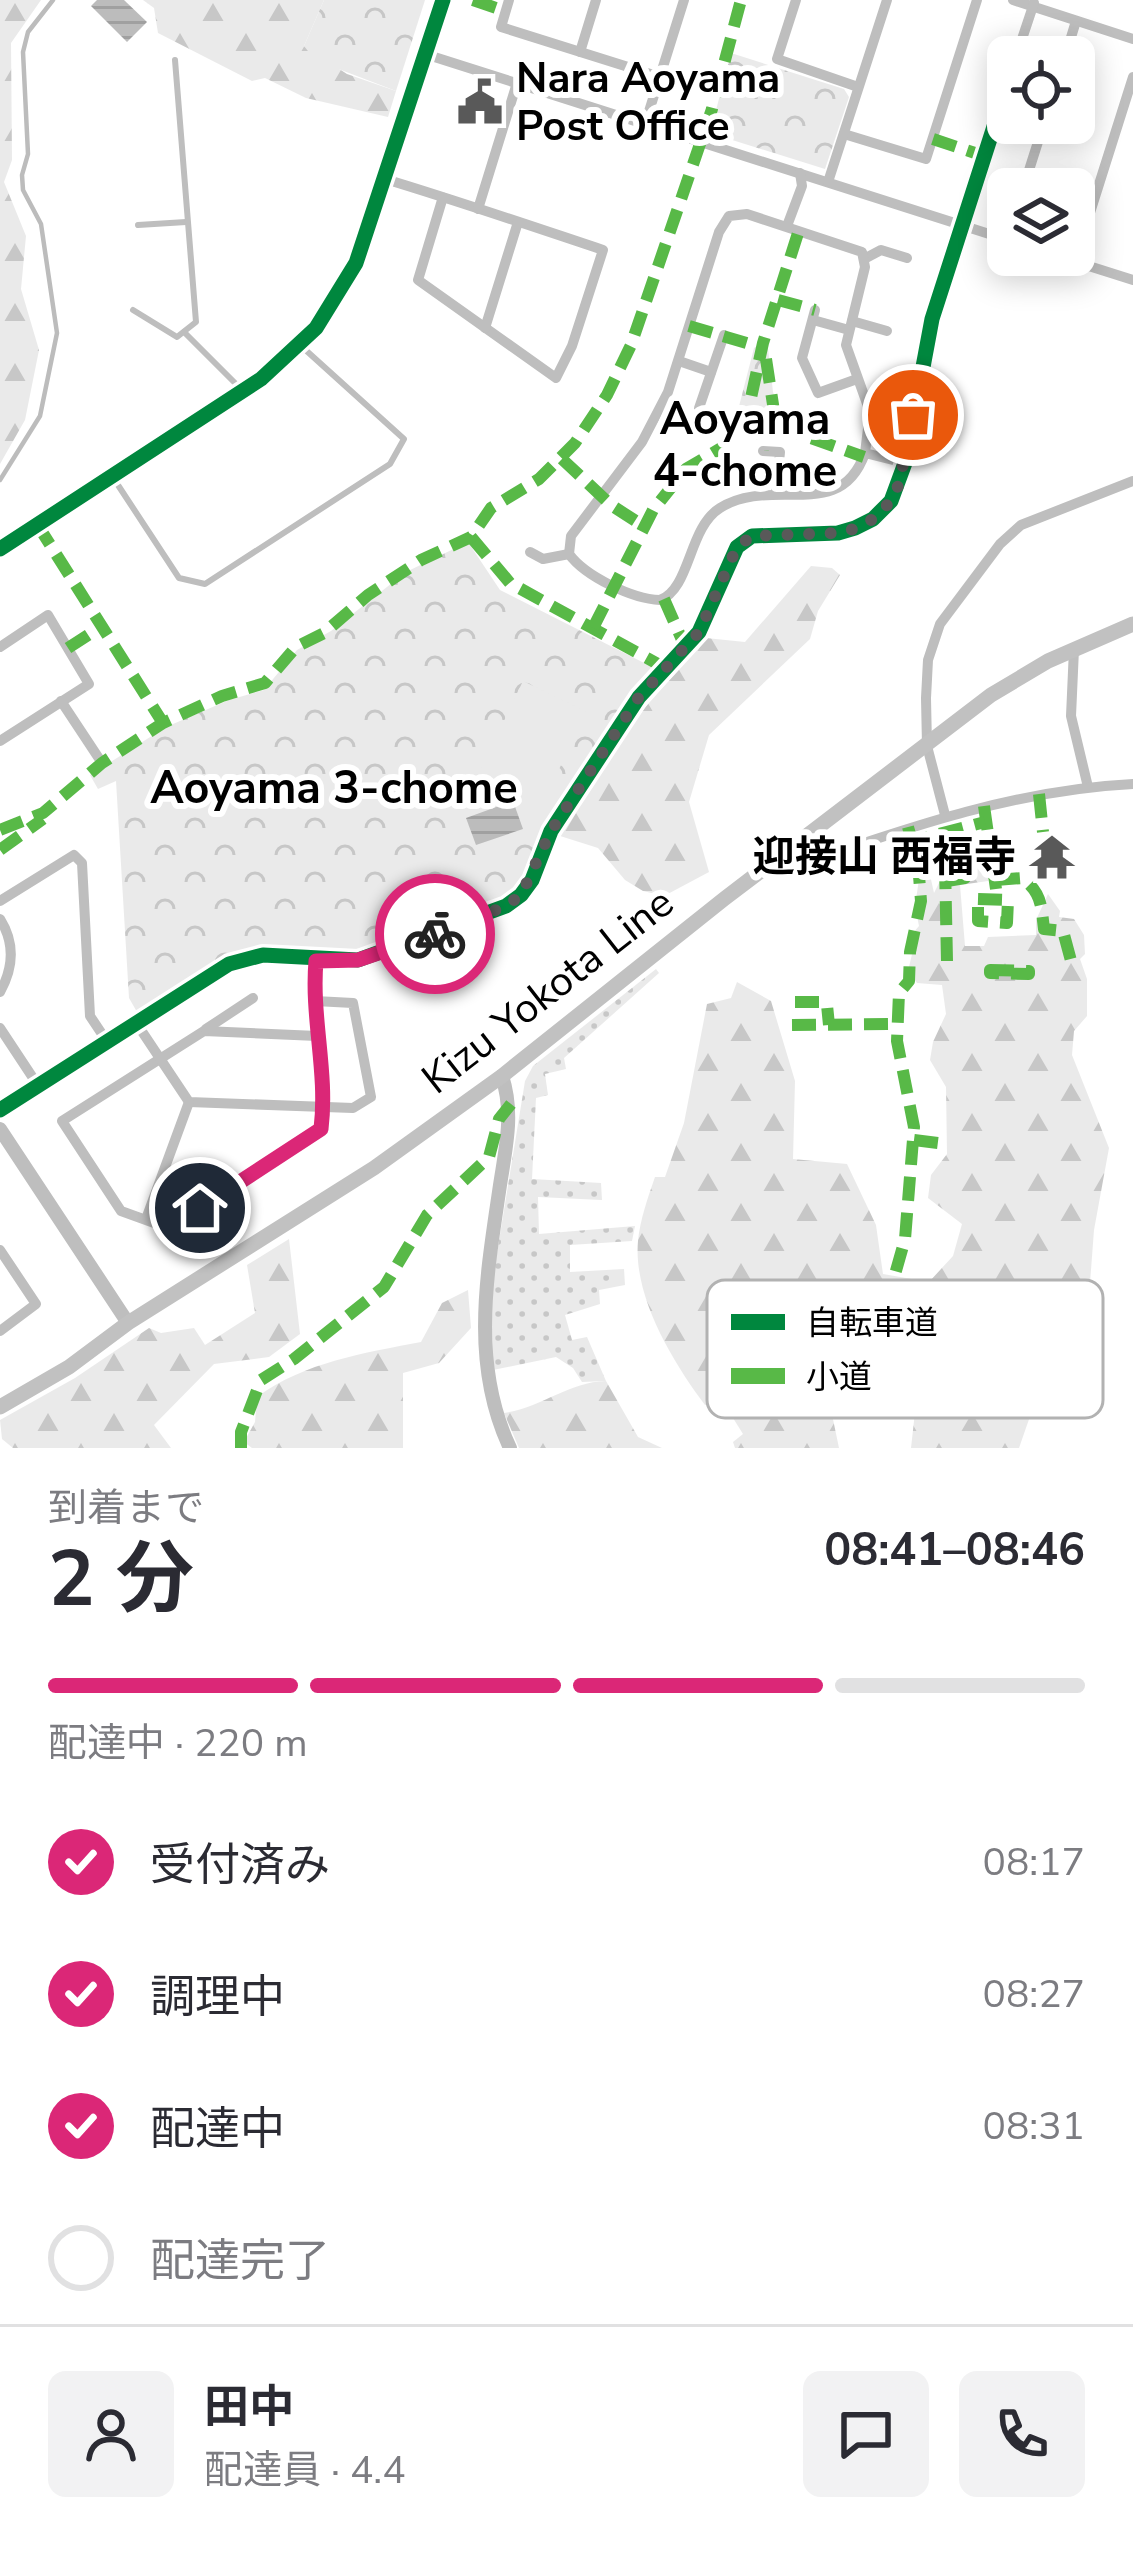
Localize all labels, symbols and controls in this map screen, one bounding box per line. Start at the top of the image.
map controls [987,36,1095,276]
button: locate [987,36,1095,144]
place label: Nara Aoyama Post Office [516,50,780,155]
public building icon: Nara Aoyama Post Office [455,77,505,127]
button: layers [987,168,1095,276]
pin [862,364,964,466]
icon: bag [880,382,946,448]
district label: Aoyama 4-chome [653,389,837,502]
district label: Aoyama 3-chome [150,758,518,819]
place label: 迎接山 西福寺 [753,829,1016,886]
temple icon: 迎接山 西福寺 [1027,832,1077,882]
courier [375,874,495,994]
street label: Kizu Yokota Line [410,875,686,1107]
icon: bike [402,901,468,967]
pin [149,1157,251,1259]
icon: home [167,1175,233,1241]
legend [707,1280,1103,1418]
text: 自転車道 [806,1301,938,1346]
text: 小道 [806,1355,872,1400]
text: 到着まで [48,1482,204,1535]
text: 08:41–08:46 [824,1520,1085,1581]
text: 2 分 [48,1526,194,1633]
text: 配達中 · 220 m [48,1717,308,1770]
icon: check [48,1829,114,1895]
text: 受付済み [150,1835,330,1896]
text: 08:17 [983,1836,1085,1889]
icon: check [48,1961,114,2027]
text: 調理中 [150,1967,285,2028]
text: 08:27 [983,1968,1085,2021]
icon: check [48,2093,114,2159]
text: 配達中 [150,2099,285,2160]
text: 08:31 [983,2100,1085,2153]
text: 配達完了 [150,2231,330,2292]
button: person [48,2371,174,2497]
button: chat [803,2371,929,2497]
button: phone [959,2371,1085,2497]
text: 田中 [204,2377,294,2438]
text: 配達員 · 4.4 [204,2444,406,2497]

